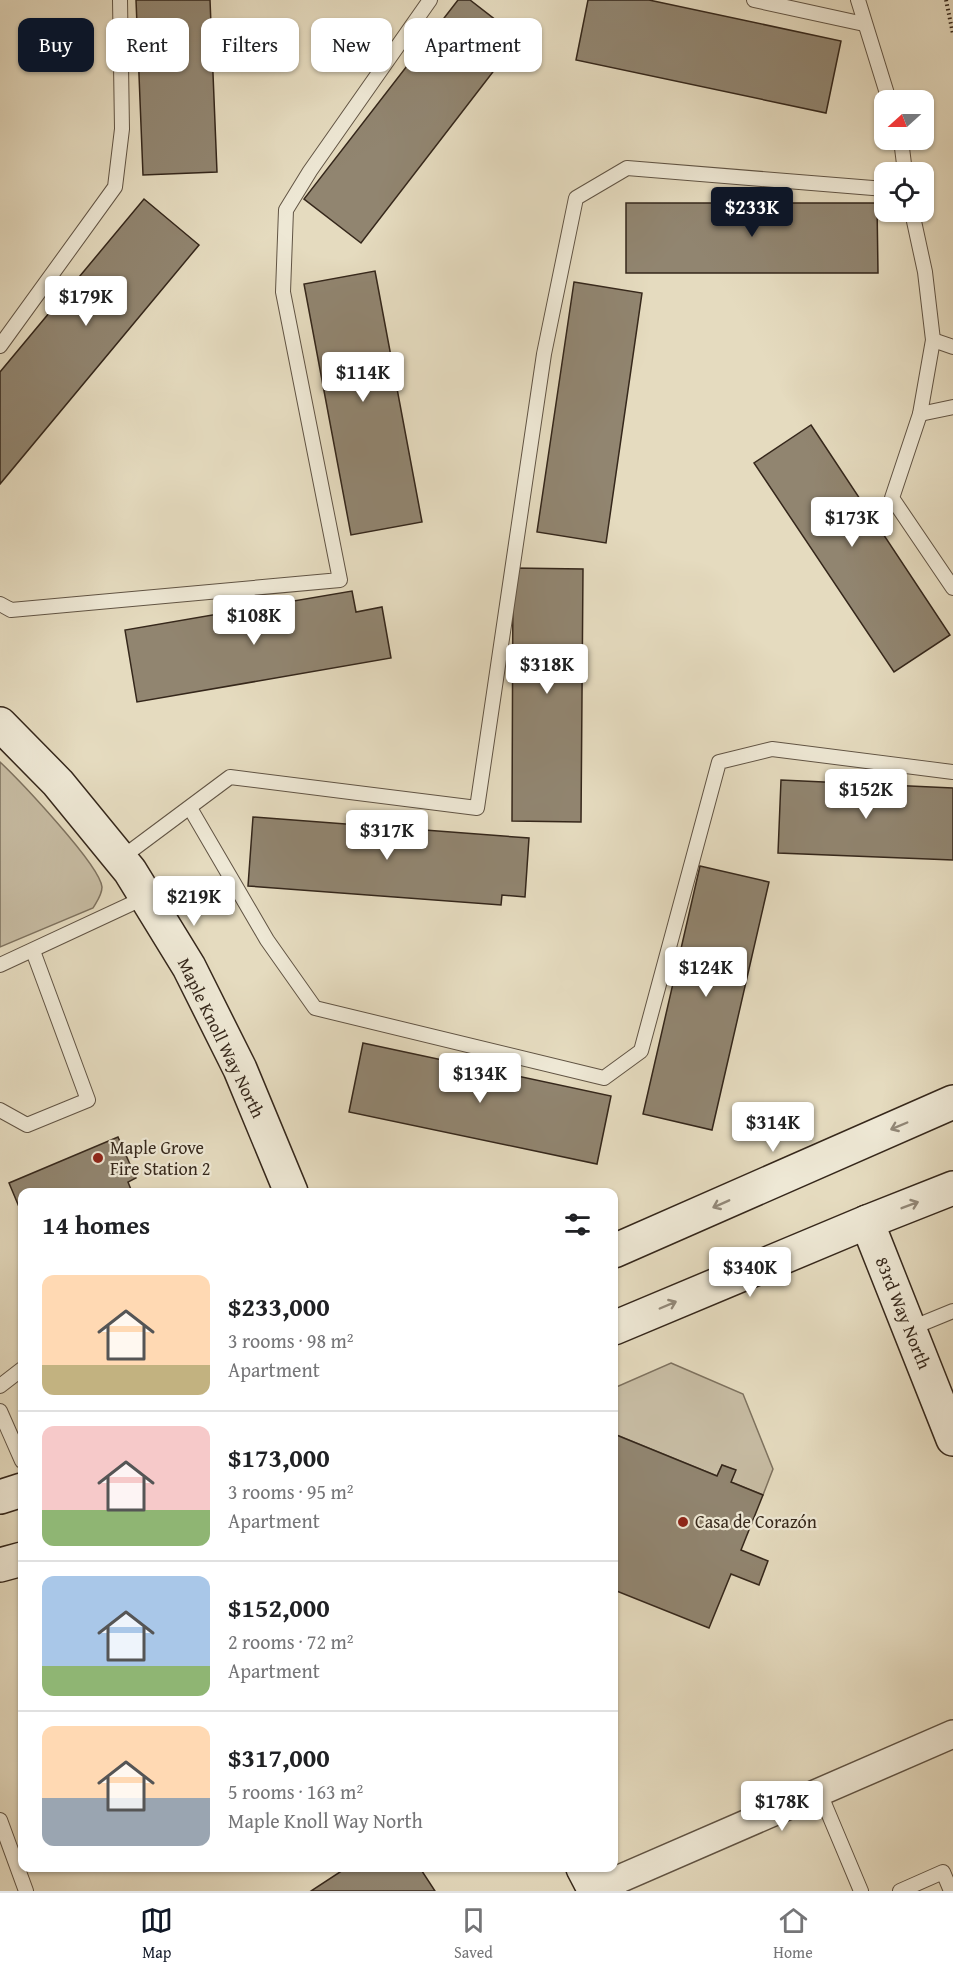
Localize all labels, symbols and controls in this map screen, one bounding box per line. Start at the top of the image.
chip: Buy [18,18,94,72]
chip: Rent [106,18,189,72]
chip: Filters [201,18,299,72]
chip: New [311,18,392,72]
chip: Apartment [404,18,542,72]
north arrow [874,90,934,150]
map controls [874,90,934,222]
button: locate [874,162,934,222]
pin: $233K [710,187,794,238]
text: $233K [725,192,779,221]
pin: $179K [44,276,128,327]
text: $179K [59,281,113,310]
pin: $114K [321,352,405,403]
text: $114K [336,357,390,386]
pin: $173K [810,497,894,548]
text: $173K [825,502,879,531]
pin: $108K [212,595,296,646]
text: $108K [227,600,281,629]
pin: $318K [505,644,589,695]
text: $318K [520,649,574,678]
pin: $152K [824,769,908,820]
text: $152K [839,774,893,803]
pin: $317K [345,810,429,861]
text: $317K [360,815,414,844]
pin: $219K [152,876,236,927]
text: $219K [167,881,221,910]
pin: $124K [664,947,748,998]
text: $124K [679,952,733,981]
street label: Maple Knoll Way North [171,953,272,1122]
pin: $134K [438,1053,522,1104]
text: $134K [453,1058,507,1087]
pin: $314K [731,1102,815,1153]
text: $314K [746,1107,800,1136]
one-way arrow [891,1121,909,1132]
place label: Maple Grove Fire Station 2 [110,1134,210,1182]
marker: Maple Grove Fire Station 2 [91,1151,105,1165]
one-way arrow [712,1199,730,1210]
one-way arrow [900,1199,919,1210]
text: 14 homes [42,1205,150,1244]
icon: filters [561,1208,594,1241]
pin: $340K [708,1247,792,1298]
text: $340K [723,1252,777,1281]
street label: 83rd Way North [869,1253,938,1373]
text: $233,000 [228,1287,330,1326]
icon: home [90,1299,162,1371]
one-way arrow [658,1299,676,1310]
text: 3 rooms · 98 m² [228,1326,354,1355]
text: Apartment [228,1355,320,1384]
text: $173,000 [228,1438,330,1477]
icon: home [90,1450,162,1522]
text: 3 rooms · 95 m² [228,1477,354,1506]
text: Apartment [228,1506,320,1535]
place label: Casa de Corazón [695,1508,817,1535]
marker: Casa de Corazón [676,1515,690,1529]
text: $152,000 [228,1588,330,1627]
icon: home [90,1600,162,1672]
text: 2 rooms · 72 m² [228,1627,354,1656]
text: Apartment [228,1656,320,1685]
text: $317,000 [228,1738,330,1777]
icon: home [90,1750,162,1822]
text: 5 rooms · 163 m² [228,1777,363,1806]
pin: $178K [740,1781,824,1832]
text: $178K [755,1786,809,1815]
text: Maple Knoll Way North [228,1806,423,1835]
tab: Map [140,1904,173,1964]
tab: Saved [454,1904,493,1964]
tab: Home [773,1904,813,1964]

